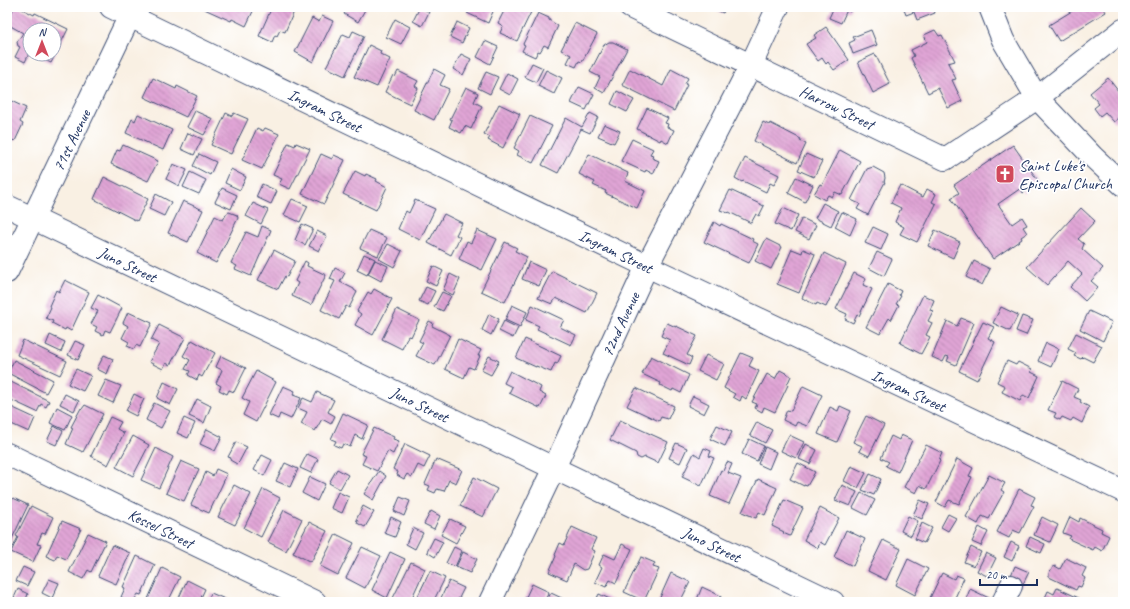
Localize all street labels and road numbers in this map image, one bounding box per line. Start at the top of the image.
street label: Harrow Street [796,81,879,136]
street label: Ingram Street [285,85,366,138]
street label: 71st Avenue [48,105,96,174]
street label: Ingram Street [576,226,657,279]
street label: Juno Street [95,242,161,288]
street label: 72nd Avenue [597,287,645,360]
street label: Ingram Street [868,365,950,417]
street label: Juno Street [387,382,453,428]
street label: Kessel Street [125,505,199,554]
street label: Juno Street [679,522,745,568]

